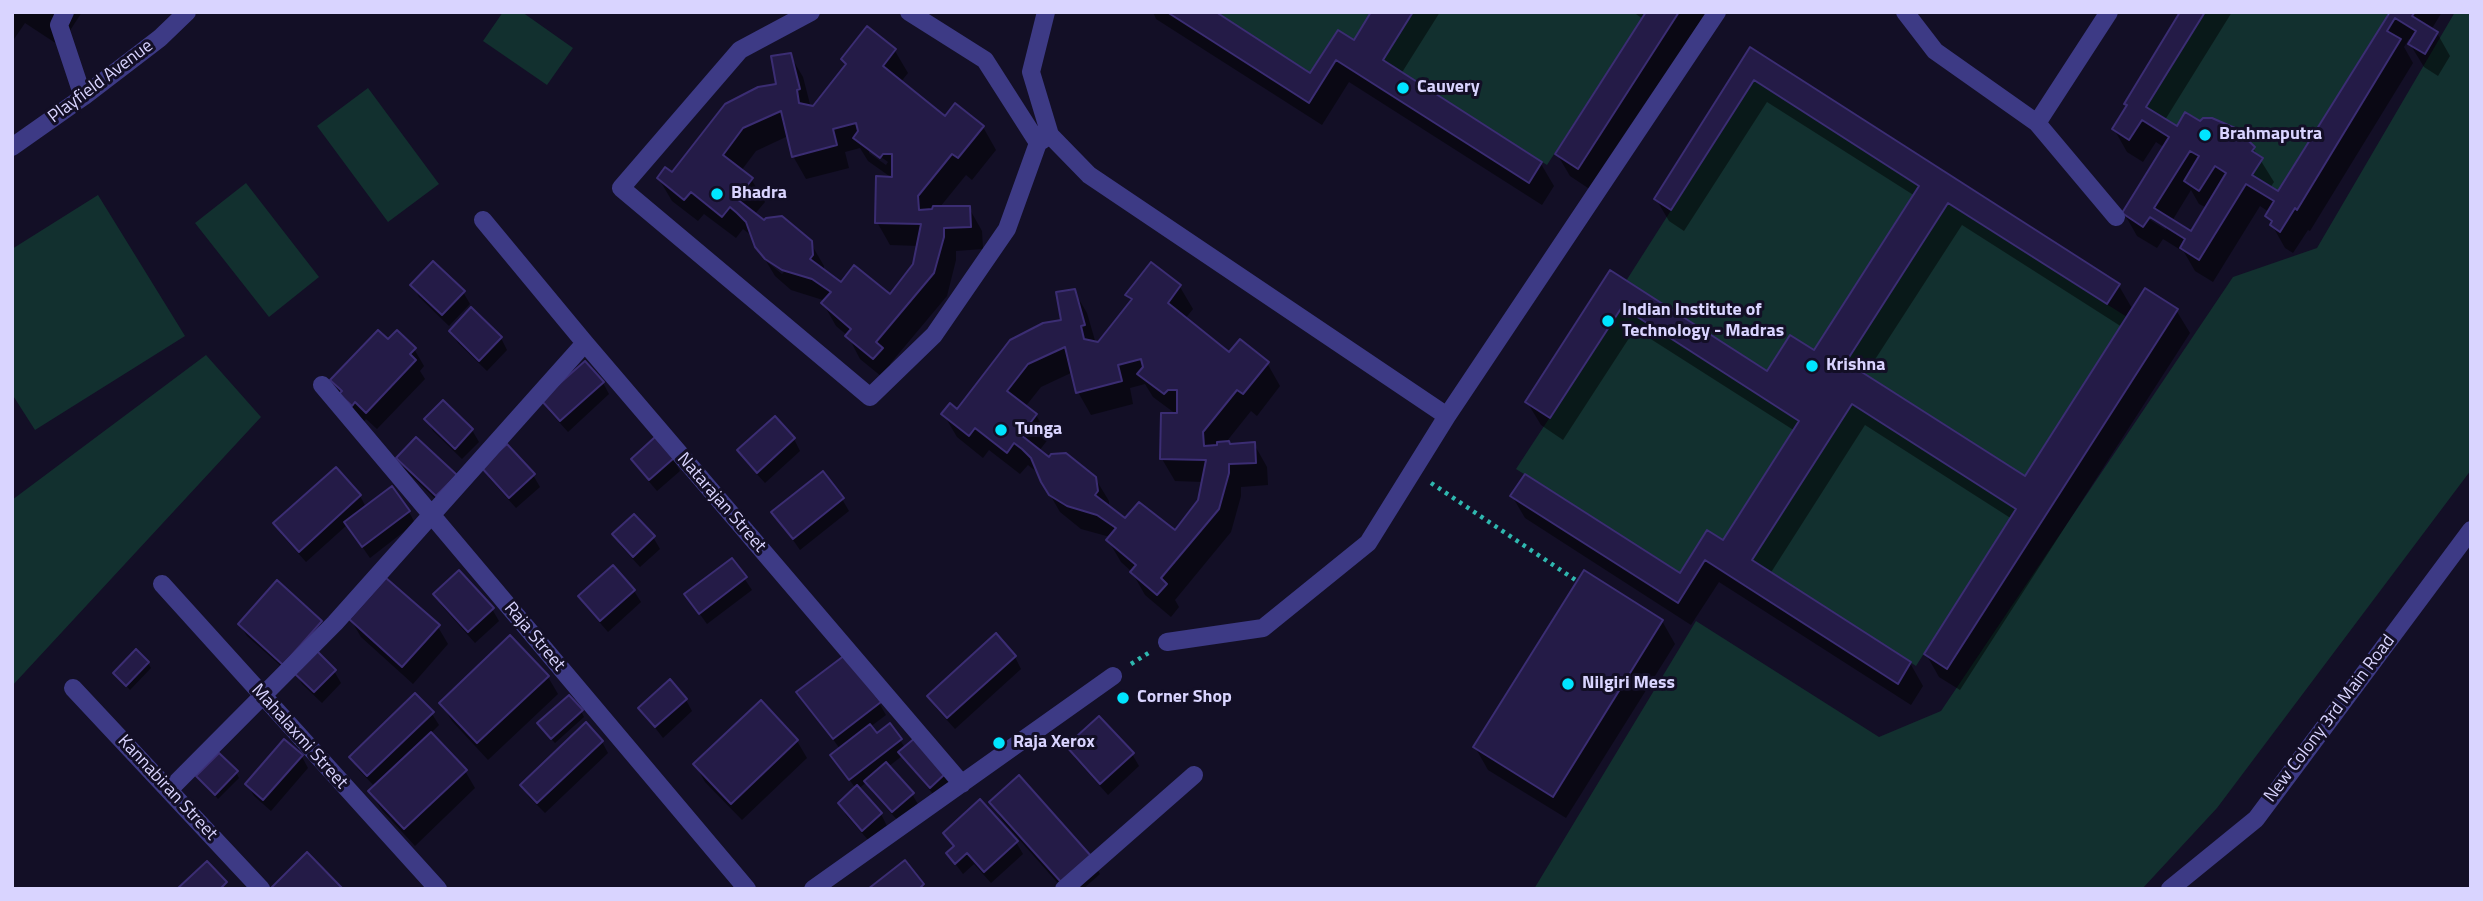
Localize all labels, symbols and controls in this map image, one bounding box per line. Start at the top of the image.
street label: Playfield Avenue [44,36,158,128]
place label: Cauvery [1417,77,1480,99]
marker: Cauvery [1395,80,1411,96]
place label: Brahmaputra [2219,124,2322,146]
marker: Brahmaputra [2197,127,2213,143]
place label: Bhadra [731,183,787,205]
marker: Bhadra [709,186,725,202]
place label: Indian Institute of Technology - Madras [1622,300,1784,342]
marker: Indian Institute of Technology - Madras [1600,313,1616,329]
place label: Krishna [1826,355,1885,377]
marker: Krishna [1804,358,1820,374]
place label: Tunga [1015,419,1062,441]
marker: Tunga [993,422,1009,438]
street label: Natarajan Street [672,449,770,557]
street label: Raja Street [499,598,569,676]
street label: New Colony 3rd Main Road [2260,631,2400,807]
place label: Nilgiri Mess [1582,673,1675,695]
marker: Nilgiri Mess [1560,676,1576,692]
street label: Mahalaxmi Street [246,680,352,794]
place label: Corner Shop [1137,687,1232,709]
marker: Corner Shop [1115,690,1131,706]
street label: Kannabiran Street [113,731,221,845]
place label: Raja Xerox [1013,732,1095,754]
marker: Raja Xerox [991,735,1007,751]

